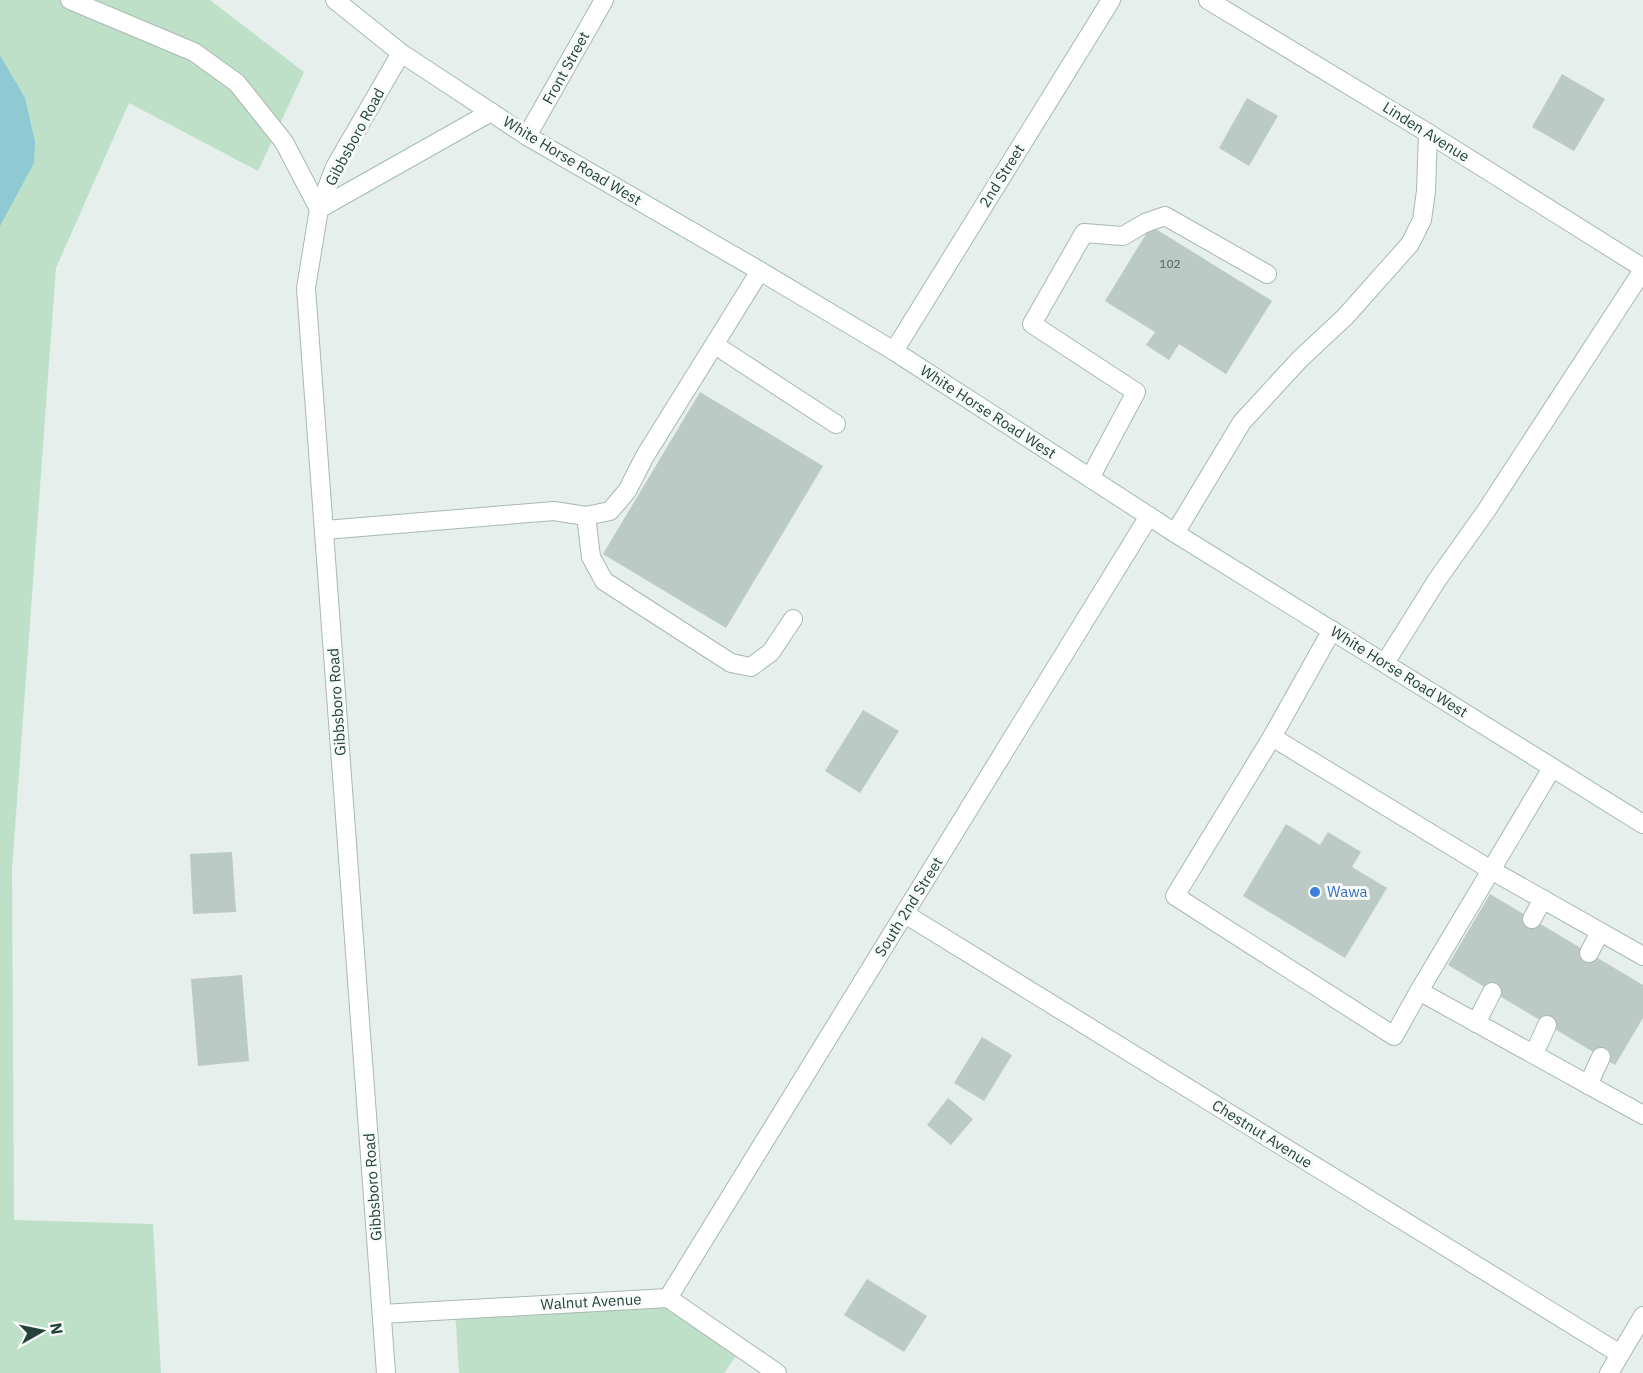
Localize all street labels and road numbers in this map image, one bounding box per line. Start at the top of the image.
street label: Front Street [538,28,593,108]
street label: Gibbsboro Road [321,85,388,189]
street label: Linden Avenue [1379,97,1473,166]
street label: White Horse Road West [500,112,645,209]
street label: 2nd Street [975,141,1028,211]
street label: White Horse Road West [917,361,1060,463]
street label: White Horse Road West [1327,622,1471,722]
street label: Gibbsboro Road [323,648,350,756]
street label: South 2nd Street [870,853,947,960]
street label: Chestnut Avenue [1209,1095,1316,1172]
street label: Gibbsboro Road [359,1133,386,1241]
street label: Walnut Avenue [540,1289,642,1314]

